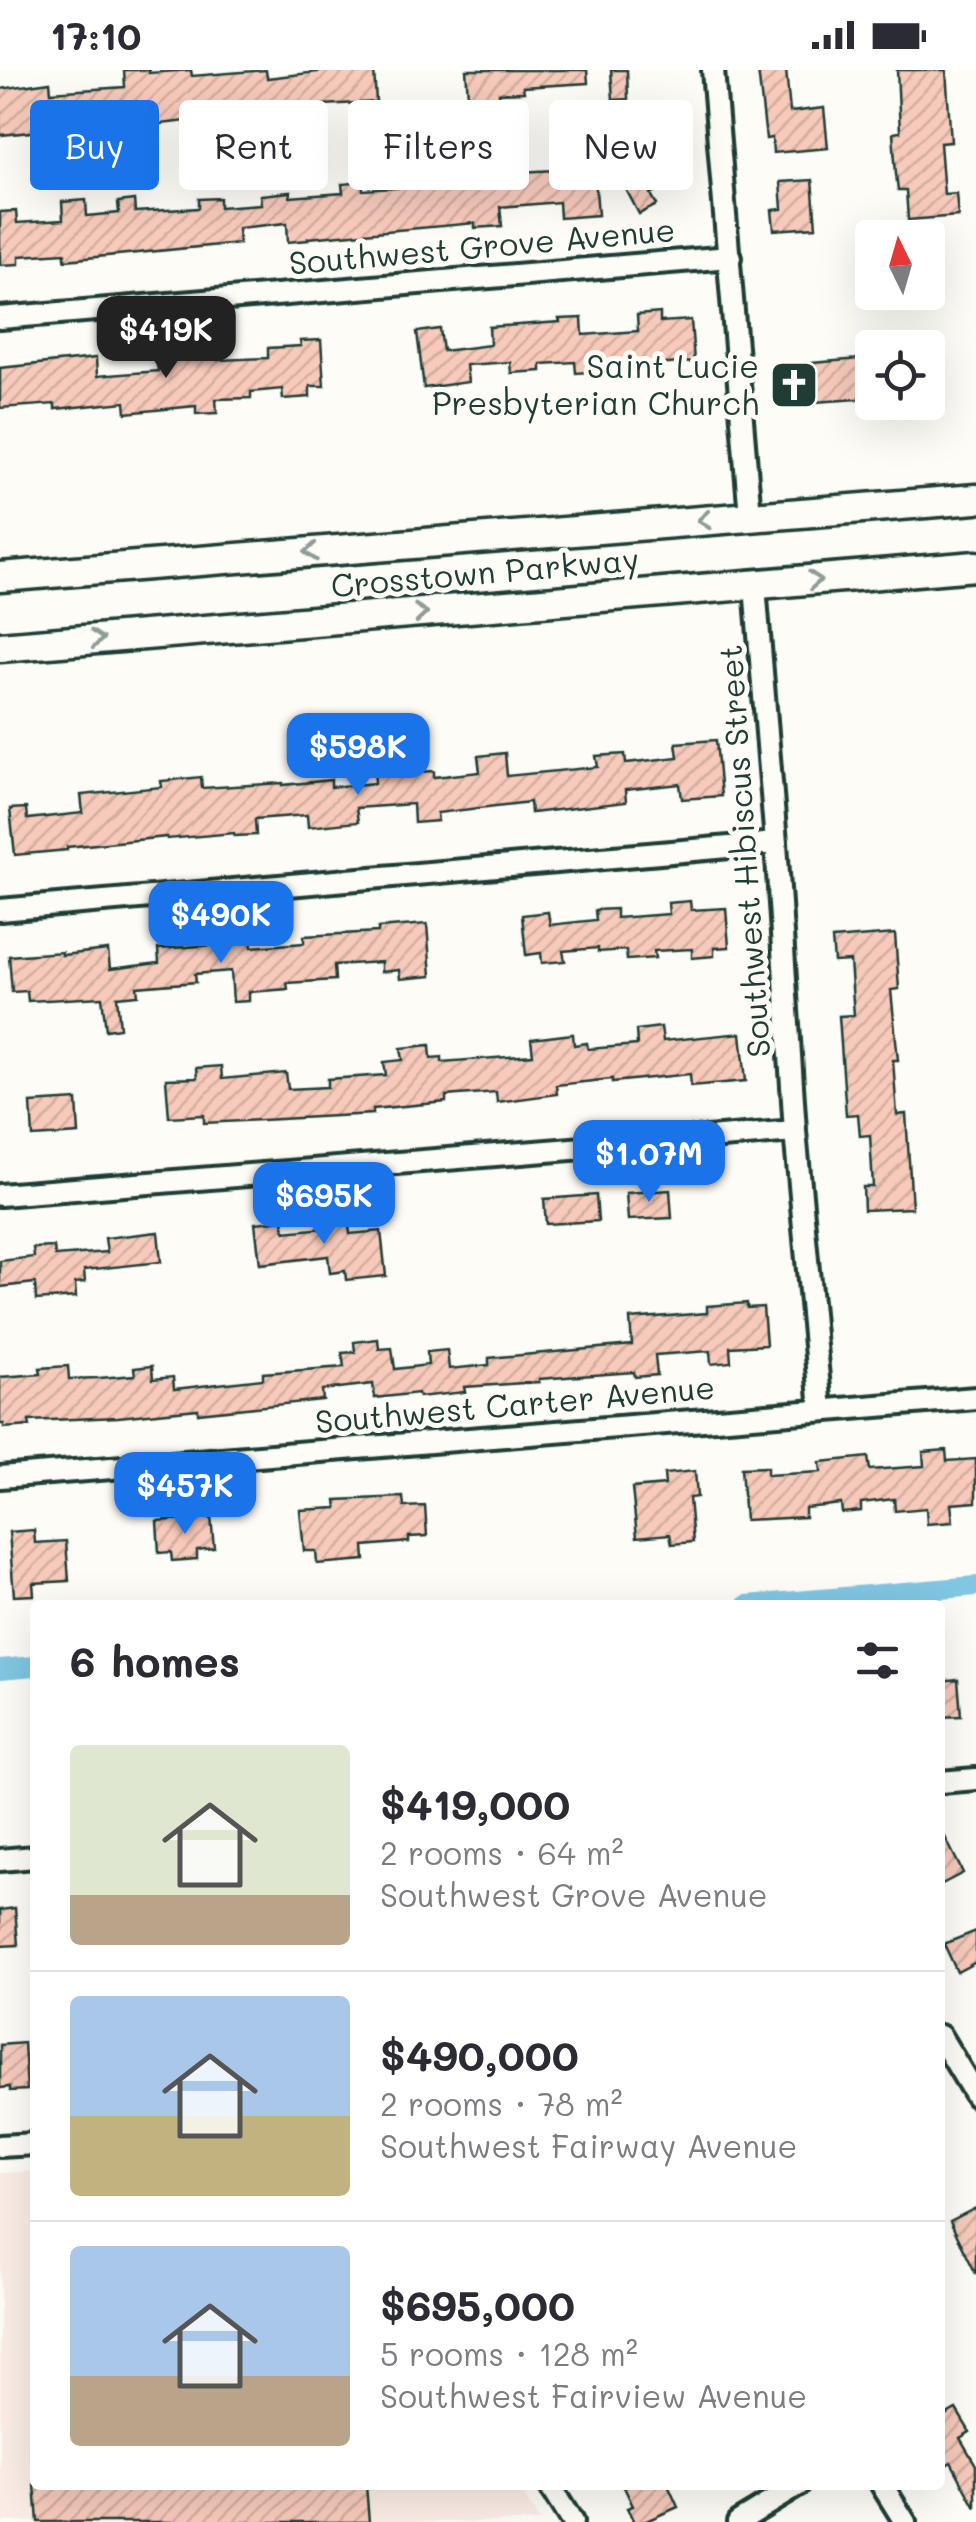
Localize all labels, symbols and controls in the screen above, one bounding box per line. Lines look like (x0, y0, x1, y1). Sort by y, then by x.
text: 17:10 (50, 10, 141, 60)
chip: Buy (30, 100, 159, 190)
chip: Rent (179, 100, 328, 190)
chip: Filters (348, 100, 529, 190)
chip: New (549, 100, 693, 190)
street label: Southwest Grove Avenue (287, 207, 677, 283)
north arrow (855, 220, 945, 310)
map controls (855, 220, 945, 420)
pin: $419K (96, 296, 236, 381)
text: $419K (119, 307, 213, 349)
button: locate (855, 330, 945, 420)
place label: Saint Lucie Presbyterian Church (432, 344, 759, 424)
church icon: Saint Lucie Presbyterian Church (768, 359, 820, 411)
one-way arrow (696, 508, 712, 530)
street label: Crosstown Parkway (329, 537, 641, 606)
one-way arrow (302, 540, 318, 562)
one-way arrow (807, 570, 823, 592)
one-way arrow (414, 603, 430, 624)
one-way arrow (90, 629, 106, 651)
street label: Southwest Hibiscus Street (708, 643, 778, 1059)
pin: $598K (288, 713, 428, 798)
text: $598K (309, 724, 407, 766)
pin: $490K (151, 881, 291, 966)
text: $490K (171, 892, 271, 934)
pin: $1.07M (568, 1120, 730, 1205)
text: $1.07M (595, 1131, 703, 1173)
pin: $695K (254, 1162, 394, 1247)
text: $695K (275, 1173, 373, 1215)
street label: Southwest Carter Avenue (313, 1365, 716, 1441)
pin: $457K (115, 1452, 255, 1537)
text: $457K (136, 1463, 234, 1505)
text: 6 homes (70, 1633, 240, 1688)
icon: filters (850, 1633, 905, 1688)
text: $419,000 (380, 1776, 570, 1831)
icon: home (150, 1785, 270, 1905)
text: 2 rooms · 64 m² (380, 1831, 624, 1873)
text: Southwest Grove Avenue (380, 1873, 768, 1915)
text: $490,000 (380, 2027, 579, 2082)
icon: home (150, 2036, 270, 2156)
text: 2 rooms · 78 m² (380, 2082, 623, 2124)
text: Southwest Fairway Avenue (380, 2124, 797, 2166)
text: $695,000 (380, 2277, 575, 2332)
icon: home (150, 2286, 270, 2406)
text: 5 rooms · 128 m² (380, 2332, 638, 2374)
text: Southwest Fairview Avenue (380, 2374, 807, 2416)

